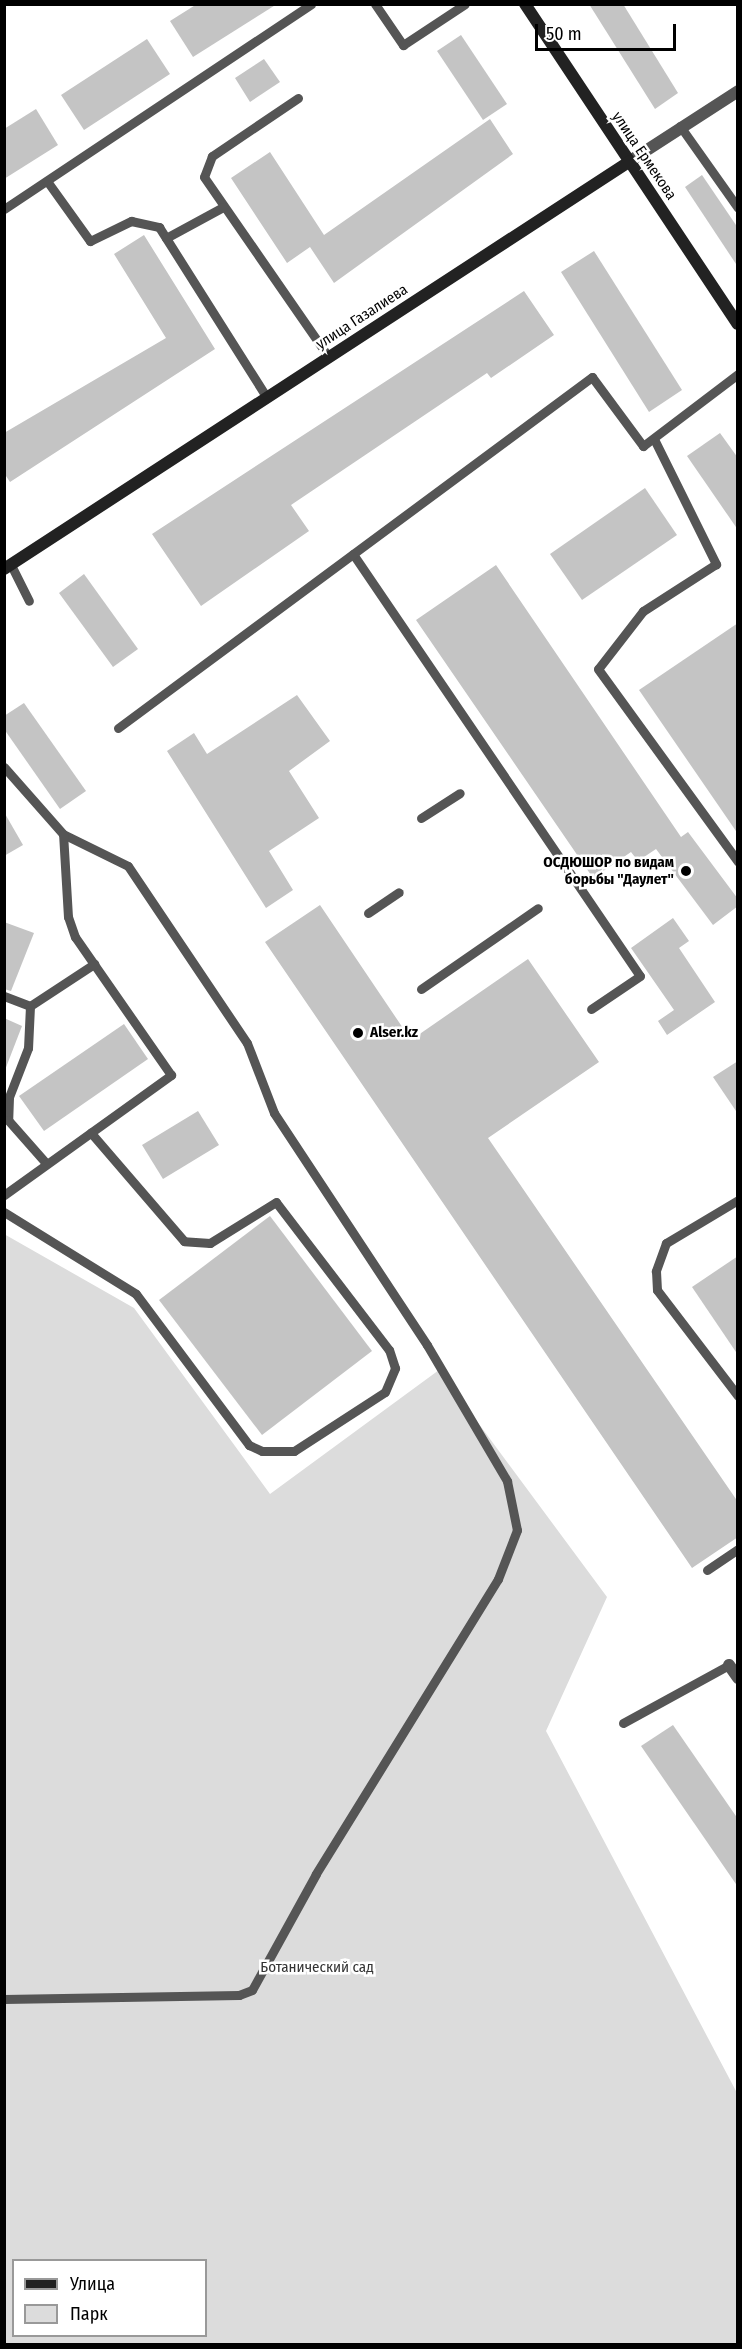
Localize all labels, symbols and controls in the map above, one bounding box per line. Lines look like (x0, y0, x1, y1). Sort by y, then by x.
scale bar (538, 12, 679, 50)
text: 50 m (546, 23, 582, 45)
street label: улица Ермекова (608, 109, 680, 203)
street label: улица Газалиева (313, 281, 411, 353)
place label: ОСДЮШОР по видам борьбы "Даулет" (543, 853, 674, 888)
marker: ОСДЮШОР по видам борьбы "Даулет" (679, 864, 693, 878)
place label: Alser.kz (370, 1024, 418, 1042)
marker: Alser.kz (351, 1026, 365, 1040)
park label: Ботанический сад (260, 1959, 374, 1977)
legend (12, 2259, 207, 2337)
text: Улица (70, 2273, 115, 2295)
text: Парк (70, 2303, 108, 2325)

